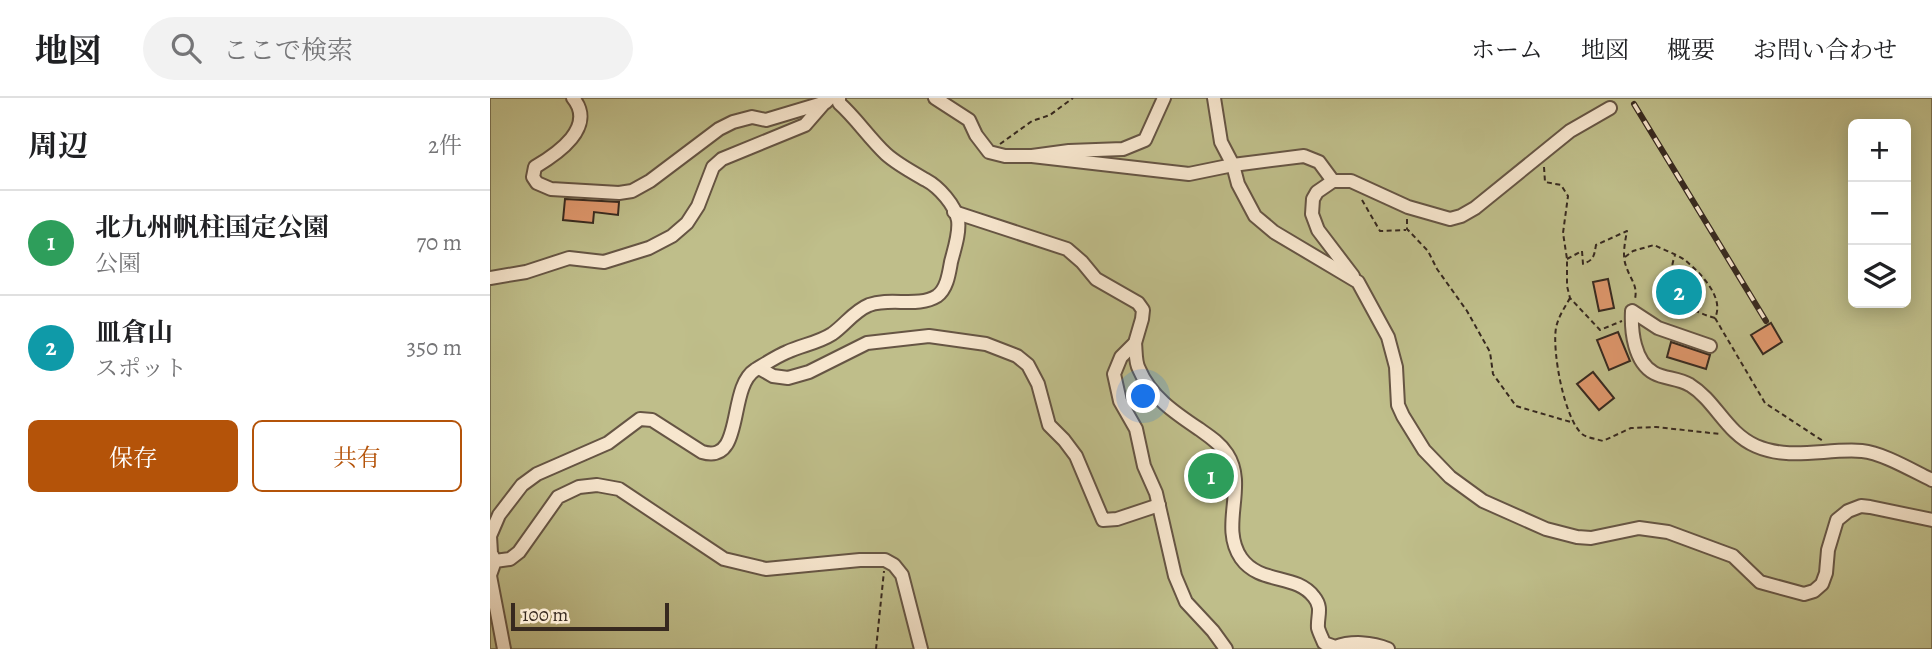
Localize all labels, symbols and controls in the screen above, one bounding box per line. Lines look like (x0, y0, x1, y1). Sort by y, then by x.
search box (143, 17, 633, 80)
text: 地図 (35, 28, 101, 73)
icon: search (167, 29, 205, 67)
text: ここで検索 (223, 33, 353, 68)
text: ホーム (1471, 34, 1543, 66)
text: 地図 (1581, 34, 1629, 66)
text: 概要 (1667, 34, 1715, 66)
text: お問い合わせ (1753, 34, 1897, 66)
map controls (1848, 119, 1911, 308)
button: + (1848, 119, 1911, 182)
text: 周辺 (28, 126, 88, 166)
text: 2件 (428, 130, 462, 161)
button: − (1848, 182, 1911, 245)
text: 北九州帆柱国定公園 (95, 210, 329, 245)
text: 1 (47, 227, 55, 258)
text: 70 m (416, 227, 462, 258)
button: layers (1848, 245, 1911, 308)
text: 公園 (95, 248, 141, 279)
pin: 2 (1656, 266, 1702, 318)
text: 皿倉山 (95, 315, 173, 350)
text: 2 (45, 332, 57, 363)
text: 350 m (407, 332, 462, 363)
text: スポット (95, 353, 187, 384)
your location (1126, 379, 1160, 413)
button: 保存 (28, 420, 238, 492)
button: 共有 (252, 420, 462, 492)
pin: 1 (1188, 450, 1234, 502)
scale bar (511, 600, 668, 632)
text: 100 m (522, 602, 568, 628)

